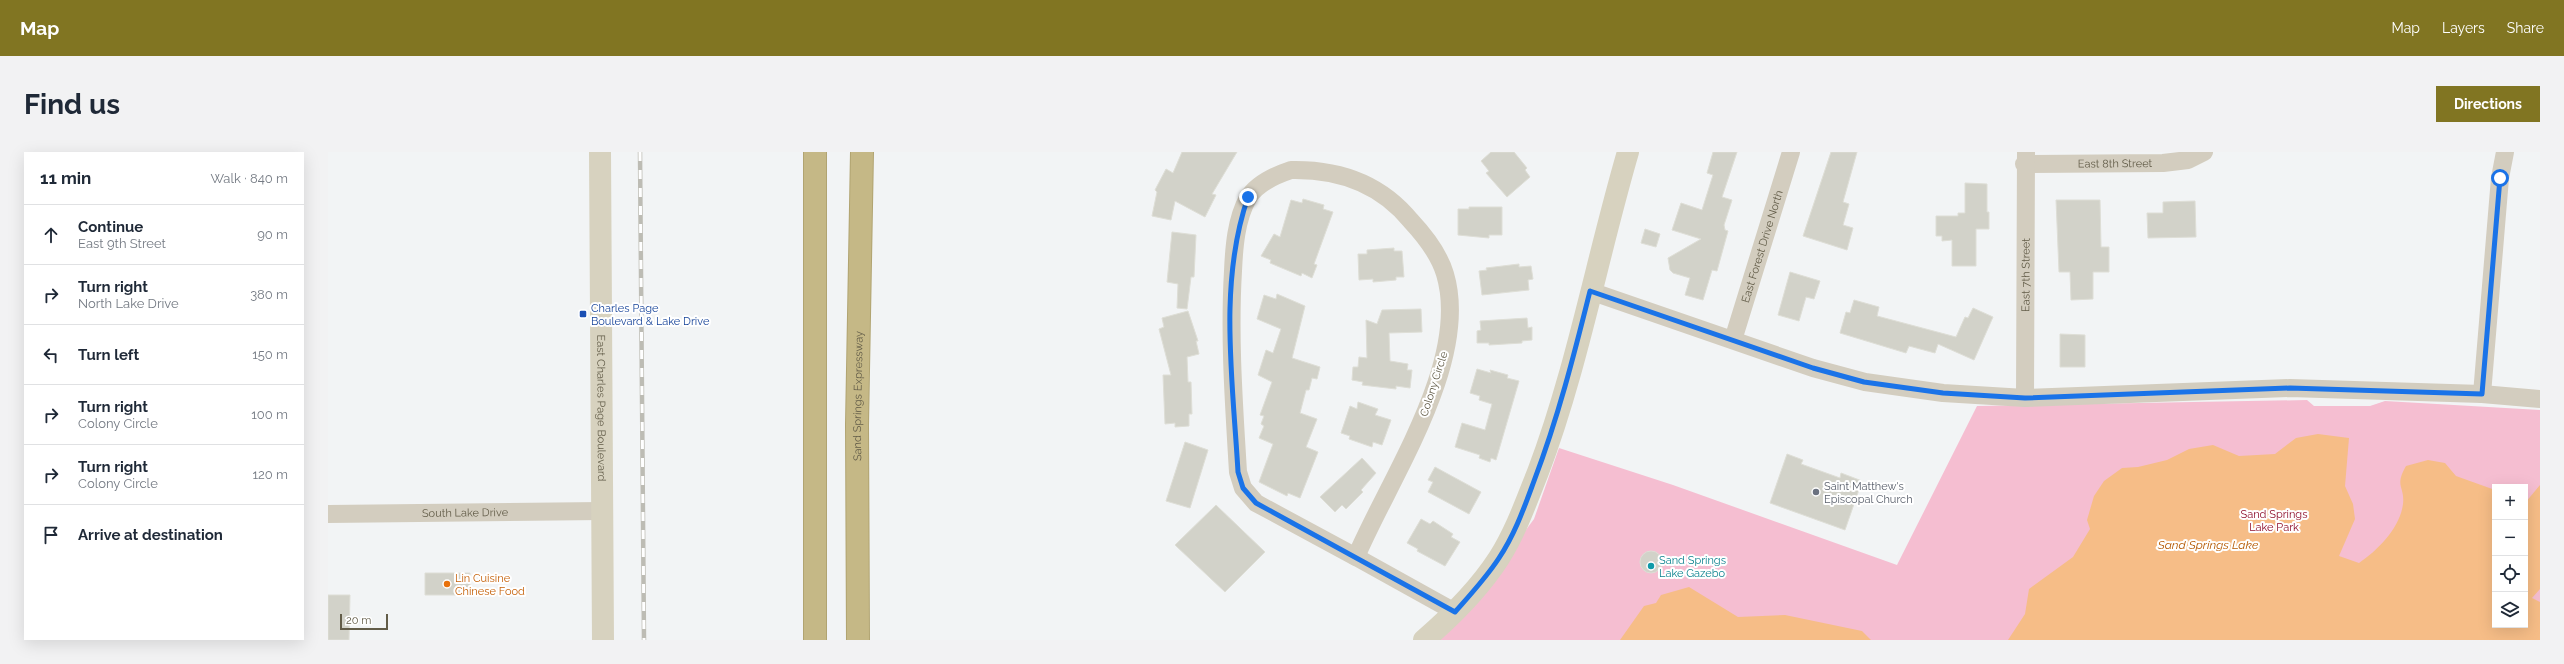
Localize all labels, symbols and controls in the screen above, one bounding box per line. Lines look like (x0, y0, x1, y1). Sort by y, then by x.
text: Map (20, 17, 59, 39)
text: Map (2392, 20, 2420, 36)
text: Layers (2442, 20, 2485, 36)
text: Share (2507, 20, 2544, 36)
button: Directions (2436, 86, 2540, 122)
text: Find us (24, 88, 120, 121)
street label: East 8th Street (2078, 157, 2153, 170)
text: 11 min (40, 168, 91, 188)
route start (2491, 169, 2509, 187)
text: Walk · 840 m (210, 171, 288, 186)
route end (1239, 188, 1257, 206)
street label: East Forest Drive North (1738, 188, 1785, 304)
text: Continue (78, 218, 143, 236)
icon: ahead (40, 224, 62, 246)
text: 90 m (257, 227, 288, 242)
text: East 9th Street (78, 236, 166, 251)
street label: East 7th Street (2019, 238, 2032, 312)
text: Turn right (78, 278, 148, 296)
icon: right (40, 284, 62, 306)
text: 380 m (250, 287, 288, 302)
text: North Lake Drive (78, 296, 179, 311)
place label: Charles Page Boulevard & Lake Drive (591, 302, 710, 328)
marker: Charles Page Boulevard & Lake Drive (578, 309, 588, 319)
street label: Sand Springs Expressway (850, 331, 865, 461)
street label: East Charles Page Boulevard (595, 335, 609, 482)
icon: left (40, 344, 62, 366)
text: Turn left (78, 346, 139, 364)
text: 150 m (252, 347, 288, 362)
street label: Colony Circle (1417, 349, 1451, 418)
text: Turn right (78, 398, 148, 416)
icon: right (40, 404, 62, 426)
text: 100 m (251, 407, 288, 422)
text: Colony Circle (78, 416, 158, 431)
text: Turn right (78, 458, 148, 476)
icon: right (40, 464, 62, 486)
text: 120 m (252, 467, 288, 482)
text: Colony Circle (78, 476, 158, 491)
place label: Saint Matthew's Episcopal Church (1824, 480, 1913, 506)
map controls (2492, 484, 2528, 628)
button: + (2492, 484, 2528, 520)
marker: Saint Matthew's Episcopal Church (1811, 487, 1821, 497)
street label: South Lake Drive (422, 506, 509, 519)
park label: Sand Springs Lake Park (2241, 508, 2307, 534)
button: − (2492, 520, 2528, 556)
icon: arrive (40, 524, 62, 546)
text: Arrive at destination (78, 526, 223, 544)
water label: Sand Springs Lake (2157, 538, 2259, 552)
place label: Sand Springs Lake Gazebo (1659, 554, 1726, 580)
button: locate (2492, 556, 2528, 592)
marker: Sand Springs Lake Gazebo (1646, 561, 1656, 571)
place label: Lin Cuisine Chinese Food (455, 572, 525, 598)
marker: Lin Cuisine Chinese Food (442, 579, 452, 589)
button: layers (2492, 592, 2528, 628)
scale bar (340, 612, 388, 631)
text: 20 m (346, 614, 371, 627)

